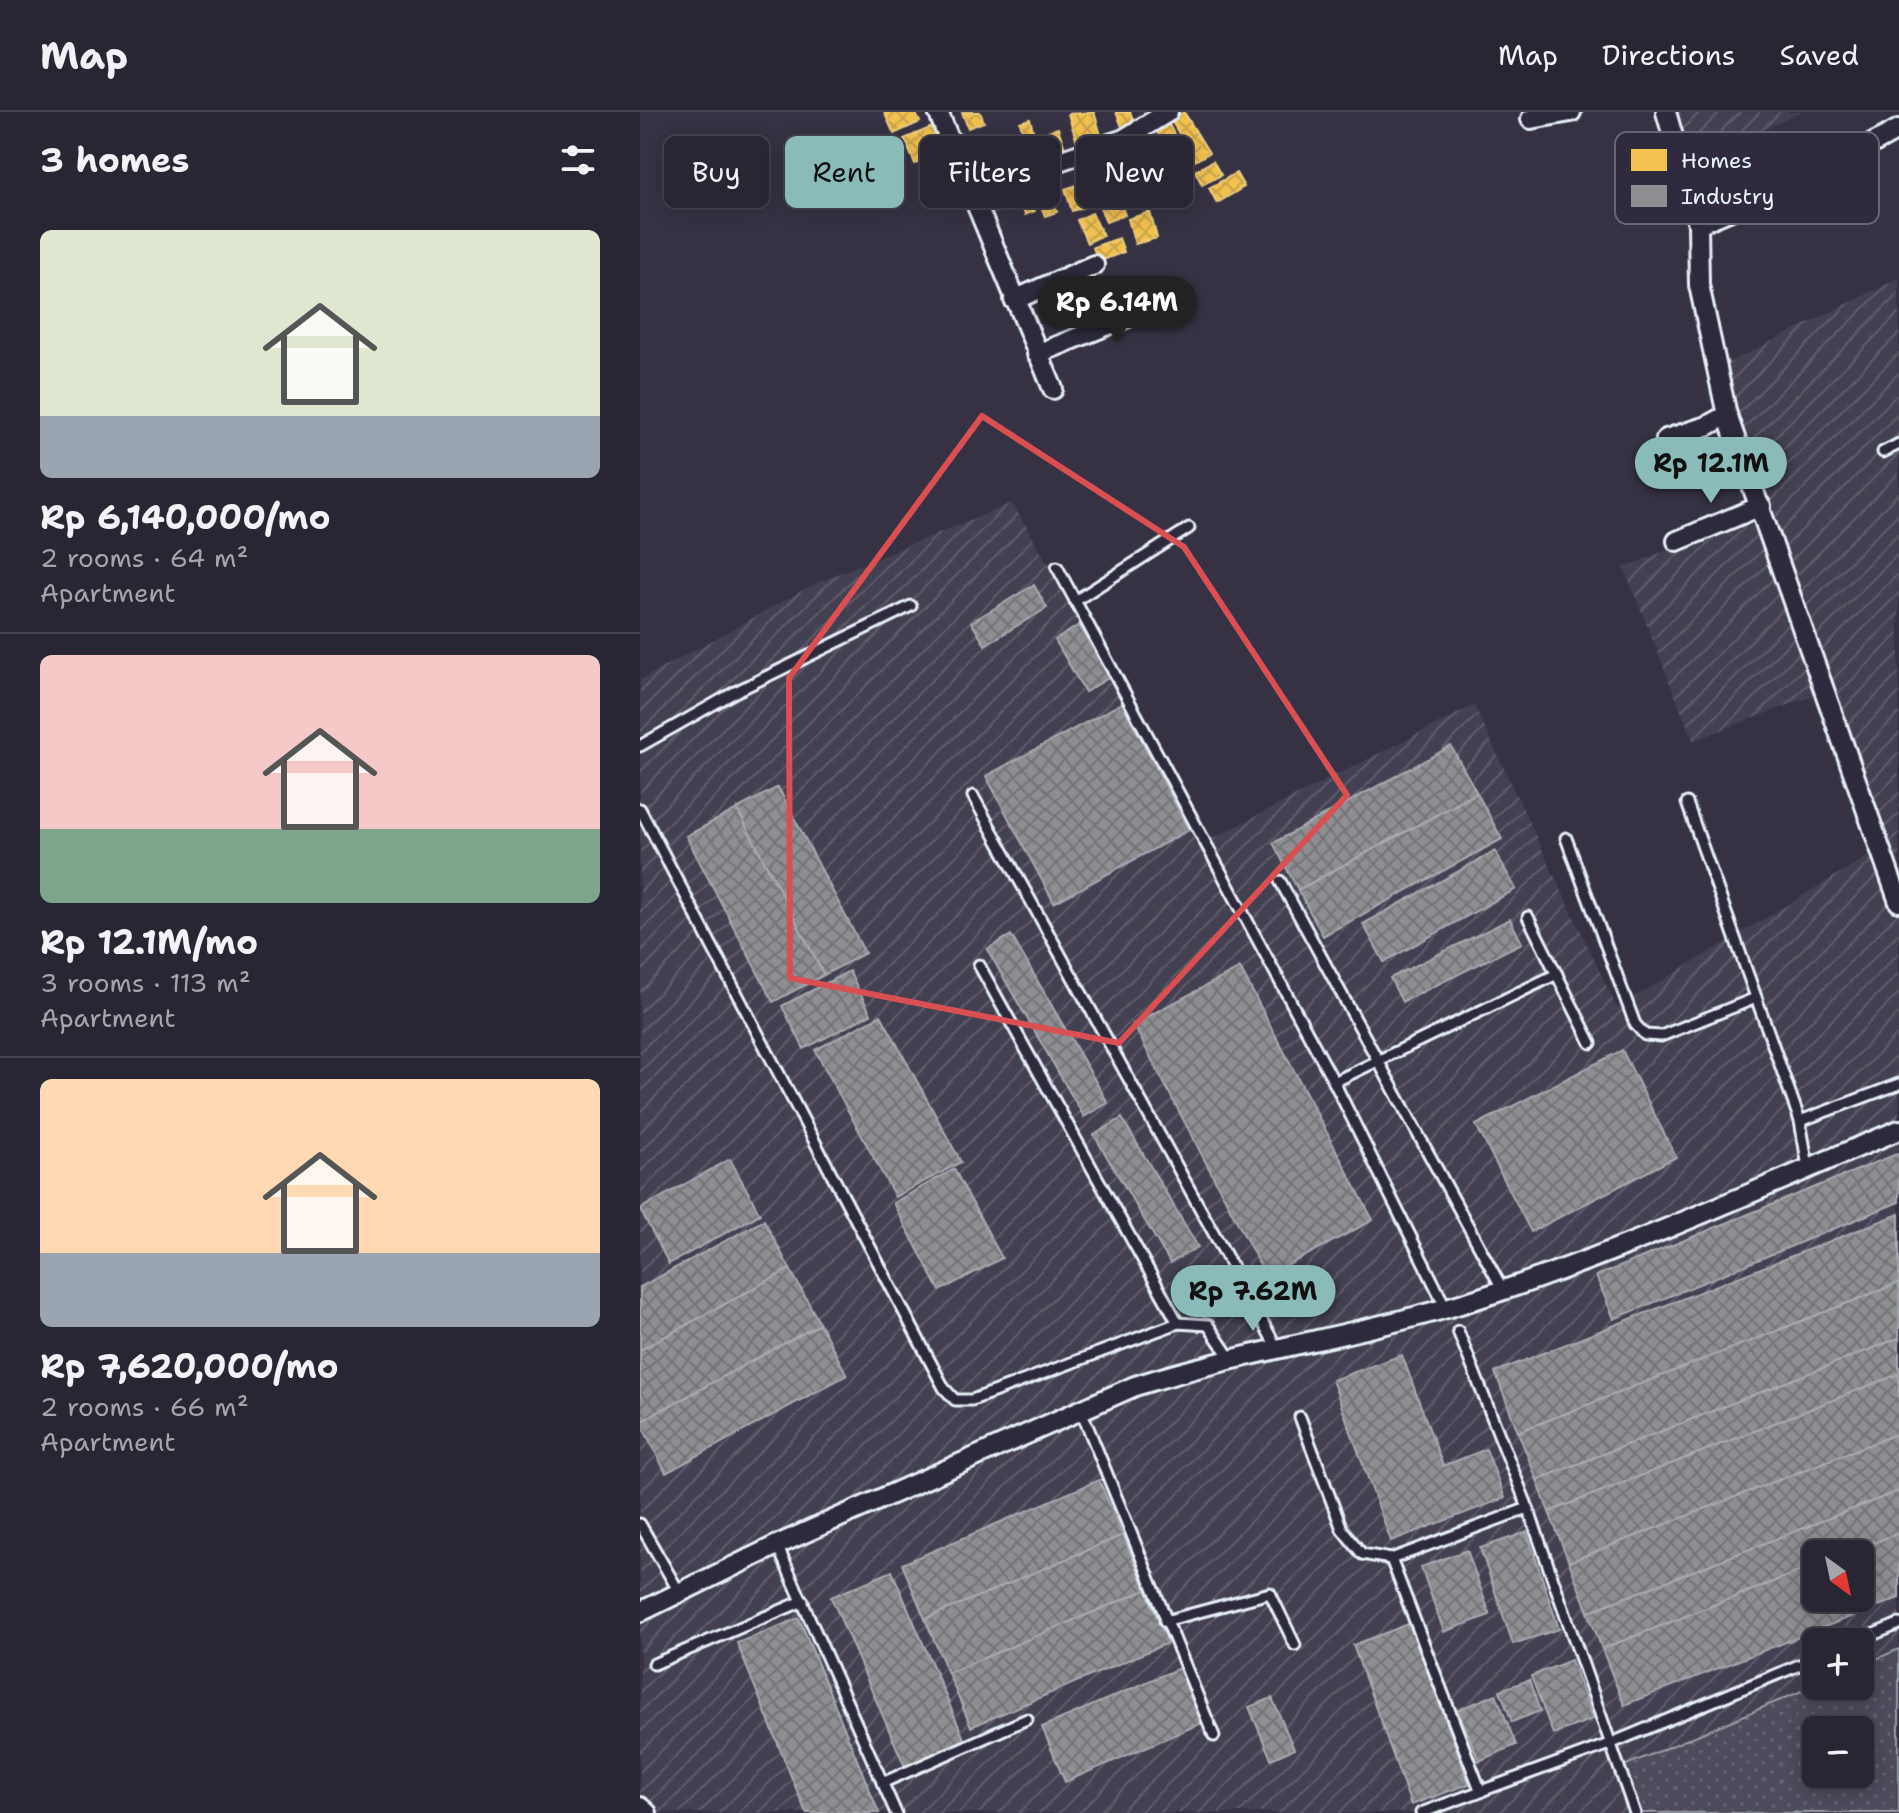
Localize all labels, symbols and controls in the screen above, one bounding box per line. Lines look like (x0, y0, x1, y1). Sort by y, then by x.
text: Map (40, 30, 128, 81)
text: Map (1498, 36, 1558, 74)
text: Directions (1602, 36, 1736, 74)
text: Saved (1780, 36, 1859, 74)
legend (1615, 132, 1879, 224)
chip: Buy (664, 136, 769, 208)
chip: Rent (785, 136, 904, 208)
chip: Filters (920, 136, 1060, 208)
chip: New (1076, 136, 1193, 208)
text: 3 homes (40, 137, 189, 183)
icon: filters (556, 138, 600, 182)
text: Homes (1681, 146, 1752, 175)
text: Industry (1681, 182, 1774, 211)
pin: Rp 6.14M (1034, 276, 1200, 344)
icon: home (248, 282, 392, 426)
text: Rp 6.14M (1056, 284, 1178, 319)
pin: Rp 12.1M (1628, 437, 1794, 505)
text: Rp 12.1M (1653, 445, 1769, 480)
text: Rp 6,140,000/mo (40, 494, 331, 540)
text: 2 rooms · 64 m² (40, 540, 248, 575)
text: Apartment (40, 575, 176, 610)
icon: home (248, 707, 392, 851)
text: Rp 12.1M/mo (40, 919, 258, 965)
text: 3 rooms · 113 m² (40, 965, 251, 1000)
text: Apartment (40, 1000, 176, 1035)
icon: home (248, 1131, 392, 1275)
pin: Rp 7.62M (1170, 1265, 1336, 1333)
text: Rp 7.62M (1189, 1273, 1317, 1308)
text: Rp 7,620,000/mo (40, 1343, 339, 1389)
text: 2 rooms · 66 m² (40, 1389, 249, 1424)
text: Apartment (40, 1424, 176, 1459)
north arrow (1802, 1540, 1874, 1612)
map controls (1802, 1540, 1874, 1788)
button: + (1802, 1628, 1874, 1700)
button: − (1802, 1716, 1874, 1788)

